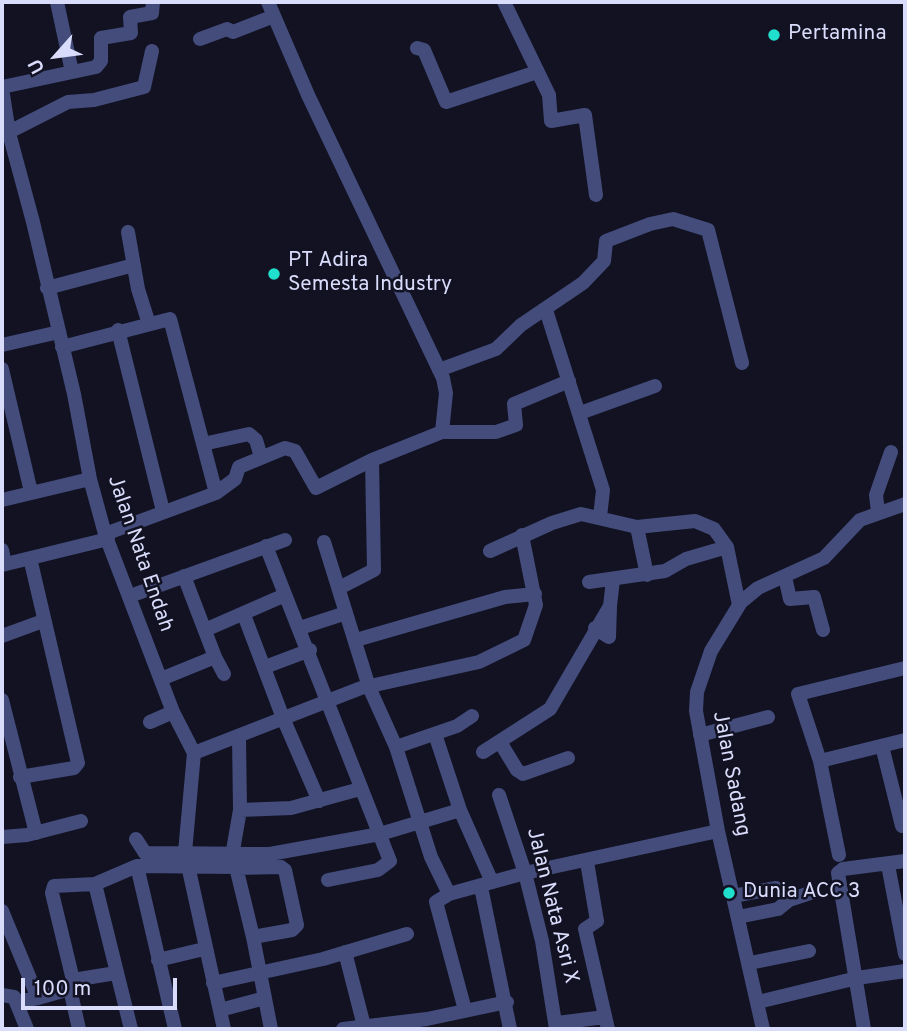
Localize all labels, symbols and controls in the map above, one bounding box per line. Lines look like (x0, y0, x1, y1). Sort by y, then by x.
north arrow (21, 21, 91, 91)
place label: Pertamina (788, 22, 886, 48)
marker: Pertamina (766, 27, 782, 43)
text: U (24, 54, 51, 77)
place label: PT Adira Semesta Industry (288, 249, 452, 299)
marker: PT Adira Semesta Industry (266, 266, 282, 282)
street label: Jalan Nata Endah (100, 472, 178, 636)
street label: Jalan Sadang (706, 709, 754, 839)
street label: Jalan Nata Asri X (519, 825, 583, 987)
place label: Dunia ACC 3 (743, 880, 860, 906)
marker: Dunia ACC 3 (721, 885, 737, 901)
scale bar (24, 964, 180, 1008)
text: 100 m (34, 976, 91, 1003)

